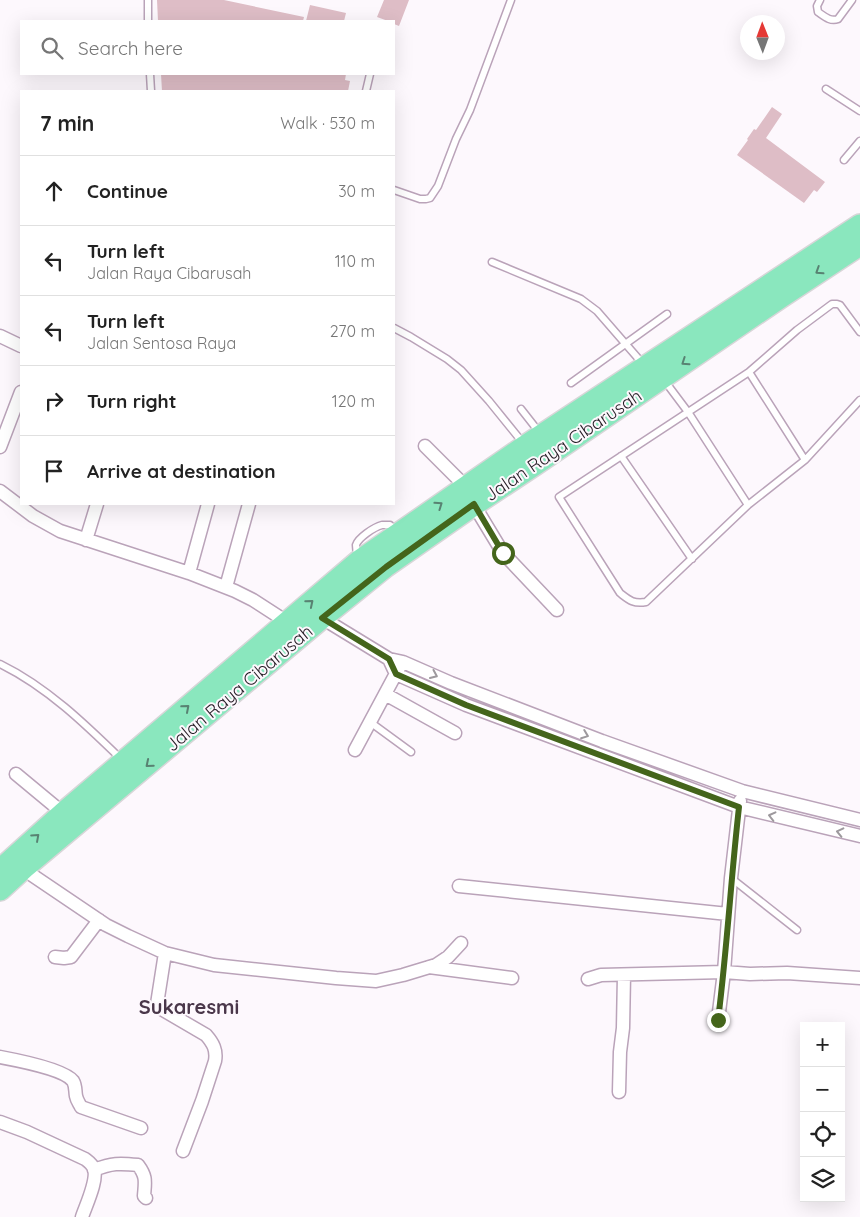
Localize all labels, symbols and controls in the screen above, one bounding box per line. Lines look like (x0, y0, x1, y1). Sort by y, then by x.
north arrow (740, 15, 785, 60)
search box (20, 20, 395, 75)
icon: search (38, 34, 66, 62)
text: Search here (78, 36, 183, 60)
text: 7 min (40, 110, 94, 136)
text: Walk · 530 m (280, 113, 375, 133)
icon: ahead (40, 177, 68, 205)
text: Continue (87, 179, 168, 203)
text: 30 m (338, 181, 375, 201)
text: Turn left (87, 239, 165, 263)
icon: left (40, 247, 68, 275)
text: 110 m (335, 251, 375, 271)
text: Jalan Raya Cibarusah (87, 263, 251, 283)
one-way arrow (816, 265, 825, 275)
text: Turn left (87, 309, 165, 333)
icon: left (40, 317, 68, 345)
text: 270 m (330, 321, 375, 341)
text: Jalan Sentosa Raya (87, 333, 236, 353)
one-way arrow (681, 356, 690, 365)
street label: Jalan Raya Cibarusah (480, 384, 646, 506)
icon: right (40, 387, 68, 415)
text: Turn right (87, 389, 176, 413)
text: 120 m (332, 391, 375, 411)
icon: arrive (40, 457, 68, 485)
text: Arrive at destination (87, 459, 276, 483)
one-way arrow (434, 502, 443, 511)
route start (492, 542, 515, 565)
one-way arrow (304, 600, 313, 609)
street label: Jalan Raya Cibarusah (161, 620, 317, 756)
one-way arrow (429, 669, 438, 680)
one-way arrow (181, 705, 190, 714)
one-way arrow (581, 729, 589, 739)
one-way arrow (146, 758, 155, 766)
one-way arrow (768, 811, 777, 822)
one-way arrow (835, 827, 844, 838)
one-way arrow (31, 834, 40, 843)
district label: Sukaresmi (139, 994, 239, 1019)
route end (707, 1009, 730, 1032)
map controls (800, 1022, 845, 1202)
button: + (800, 1022, 845, 1067)
button: − (800, 1067, 845, 1112)
button: locate (800, 1112, 845, 1157)
button: layers (800, 1157, 845, 1202)

